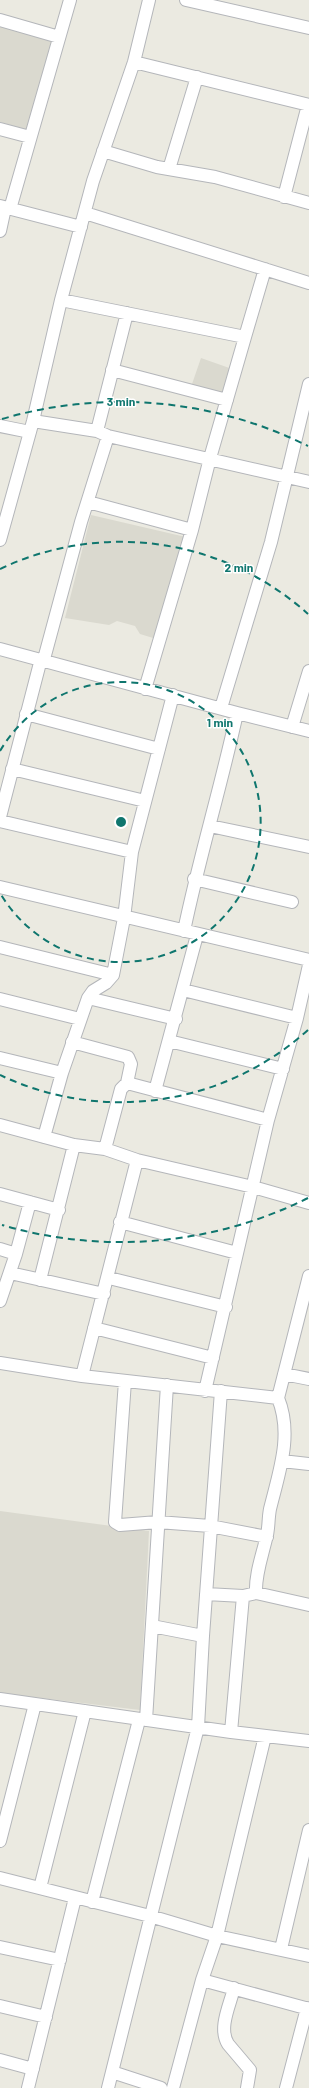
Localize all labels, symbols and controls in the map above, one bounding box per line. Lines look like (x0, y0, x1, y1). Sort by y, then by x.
text: 3 min (107, 394, 135, 408)
text: 2 min (225, 560, 253, 574)
text: 1 min (207, 715, 233, 729)
centre of rings (114, 815, 128, 829)

